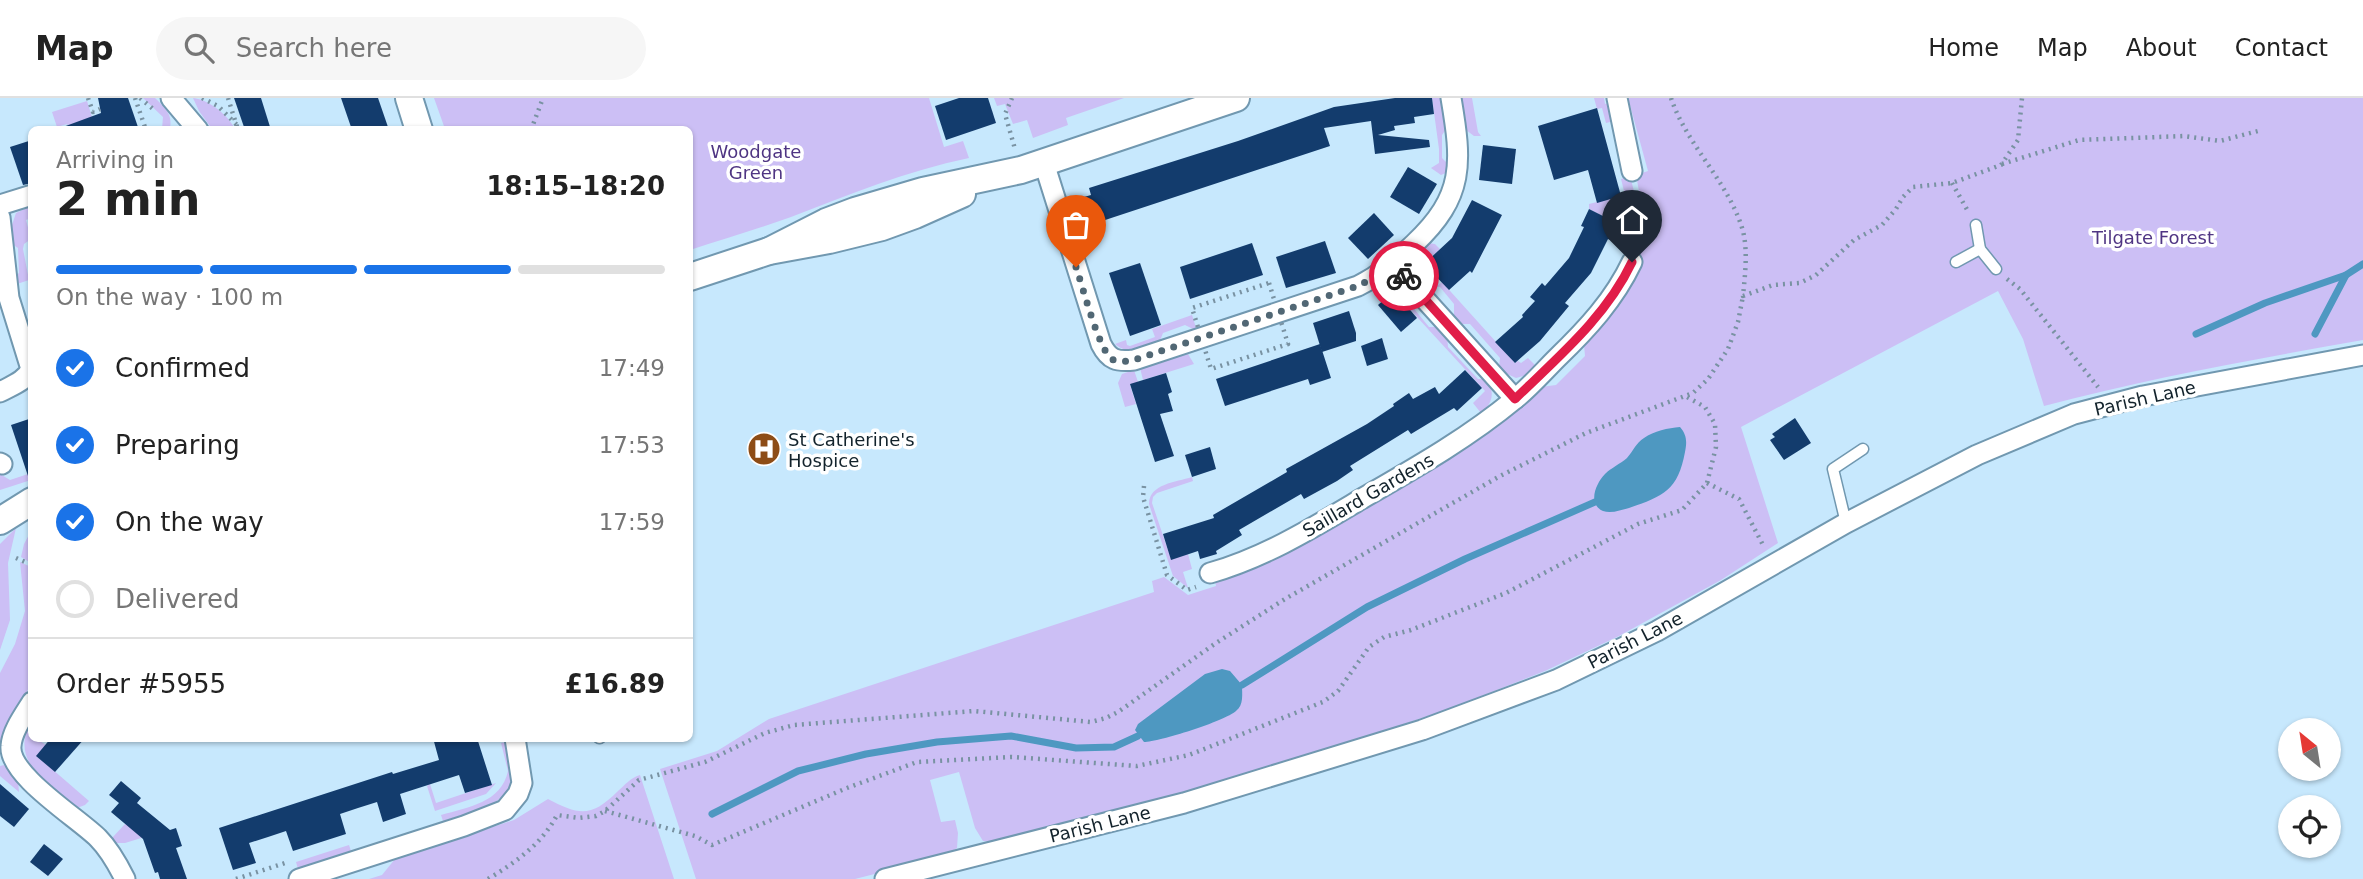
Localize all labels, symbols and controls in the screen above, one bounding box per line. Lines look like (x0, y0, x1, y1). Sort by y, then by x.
search box (156, 17, 646, 80)
text: Map (35, 29, 114, 68)
icon: search (180, 29, 218, 67)
text: Search here (236, 33, 392, 63)
text: Home (1928, 34, 1999, 62)
text: Map (2037, 34, 2088, 62)
text: About (2126, 34, 2197, 62)
text: Contact (2235, 34, 2328, 62)
park label: Woodgate Green (711, 141, 801, 183)
text: Arriving in (56, 147, 174, 173)
text: 18:15–18:20 (486, 171, 665, 201)
text: 2 min (56, 172, 200, 226)
pin (1602, 190, 1662, 262)
pin (1046, 195, 1106, 267)
icon: home (1613, 201, 1651, 239)
icon: bag (1057, 206, 1095, 244)
park label: Tilgate Forest (2091, 227, 2214, 248)
courier (1369, 241, 1439, 311)
icon: bike (1385, 257, 1423, 295)
text: On the way · 100 m (56, 284, 283, 310)
icon: check (56, 349, 94, 387)
text: Confirmed (115, 353, 250, 383)
text: 17:49 (599, 355, 665, 381)
street label: Parish Lane (2092, 376, 2198, 420)
icon: check (56, 426, 94, 464)
place label: St Catherine's Hospice (788, 429, 915, 471)
text: Preparing (115, 430, 240, 460)
hospital icon: St Catherine's Hospice (745, 430, 783, 468)
text: 17:53 (599, 432, 665, 458)
street label: Saillard Gardens (1299, 449, 1437, 541)
icon: check (56, 503, 94, 541)
text: On the way (115, 507, 264, 537)
text: 17:59 (599, 509, 665, 535)
text: Delivered (115, 584, 239, 614)
street label: Parish Lane (1584, 607, 1686, 673)
text: Order #5955 (56, 669, 226, 699)
text: £16.89 (565, 669, 665, 699)
north arrow (2278, 718, 2342, 780)
map controls (2278, 718, 2341, 858)
button: locate (2278, 795, 2341, 858)
street label: Parish Lane (1047, 801, 1153, 847)

